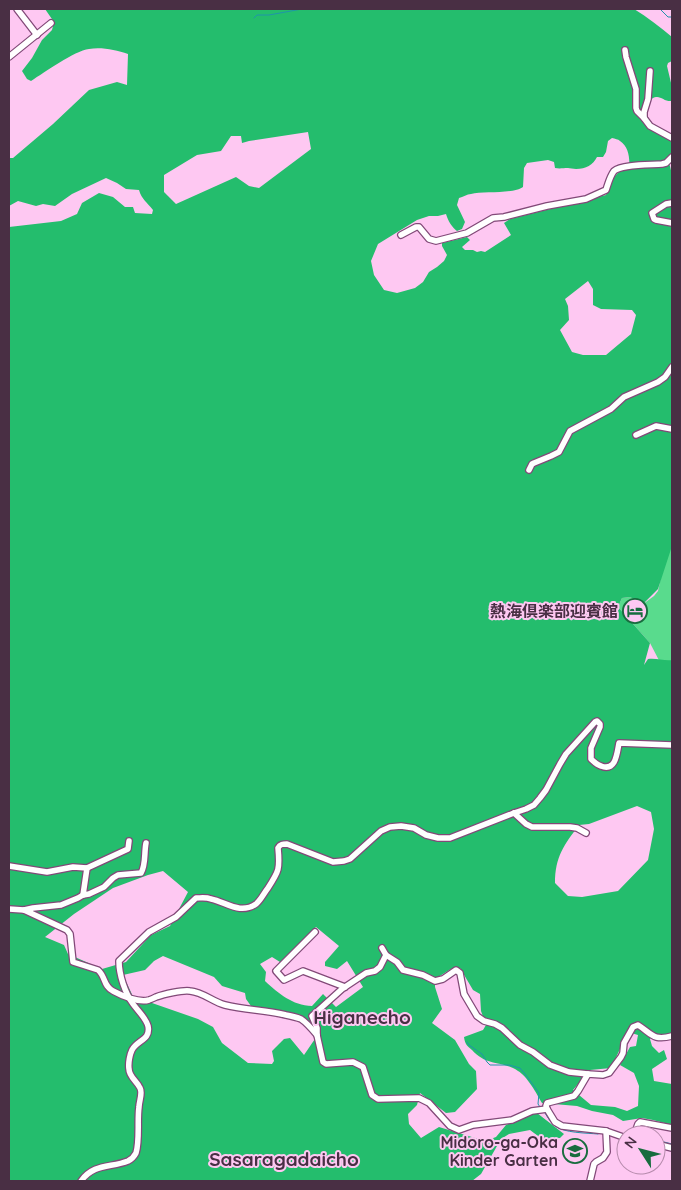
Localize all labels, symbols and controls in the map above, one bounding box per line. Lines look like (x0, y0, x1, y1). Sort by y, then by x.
hotel icon: 熱海倶楽部迎賓館 (622, 598, 648, 624)
place label: 熱海倶楽部迎賓館 (490, 601, 618, 621)
district label: Higanecho (313, 1005, 411, 1029)
north arrow (616, 1125, 666, 1175)
place label: Midoro-ga-Oka Kinder Garten (440, 1132, 558, 1170)
text: N (620, 1133, 641, 1152)
school or university icon: Midoro-ga-Oka Kinder Garten (562, 1138, 588, 1164)
district label: Sasaragadaicho (209, 1147, 359, 1171)

